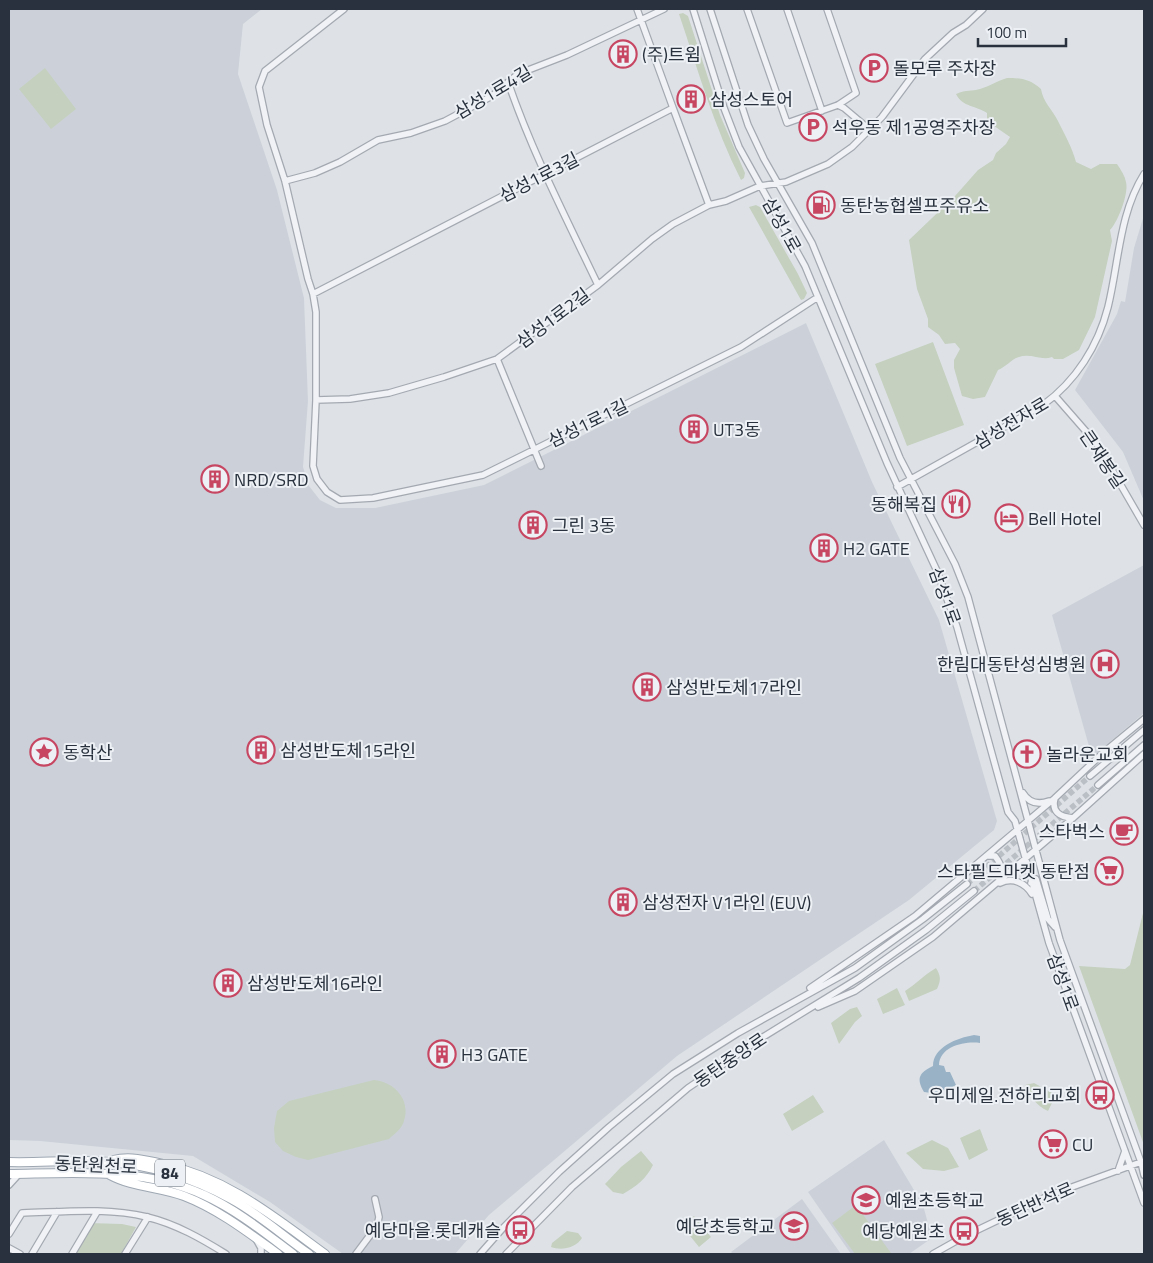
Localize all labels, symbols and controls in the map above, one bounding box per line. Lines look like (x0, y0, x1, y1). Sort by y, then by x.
scale bar (978, 15, 1066, 47)
text: 100 m (986, 21, 1027, 44)
building icon: (주)트윔 (608, 39, 638, 69)
place label: (주)트윔 (642, 41, 701, 68)
parking icon: 돌모루 주차장 (859, 53, 889, 83)
place label: 돌모루 주차장 (893, 55, 996, 82)
street label: 삼성1로4길 (449, 58, 537, 126)
building icon: 삼성스토어 (676, 84, 706, 114)
place label: 삼성스토어 (710, 86, 793, 113)
parking icon: 석우동 제1공영주차장 (798, 112, 828, 142)
place label: 석우동 제1공영주차장 (832, 114, 995, 141)
street label: 삼성1로3길 (494, 145, 584, 209)
fuel station icon: 동탄농협셀프주유소 (806, 190, 836, 220)
street label: 삼성1로 (756, 192, 808, 258)
place label: 동탄농협셀프주유소 (840, 192, 989, 219)
street label: 삼성1로2길 (510, 281, 596, 355)
street label: 삼성전자로 (969, 390, 1053, 456)
street label: 삼성1로1길 (543, 392, 633, 454)
building icon: UT3동 (679, 414, 709, 444)
place label: UT3동 (713, 416, 761, 443)
street label: 큰재봉길 (1073, 424, 1133, 494)
building icon: NRD/SRD (200, 464, 230, 494)
place label: NRD/SRD (234, 466, 309, 493)
restaurant icon: 동해복집 (941, 489, 971, 519)
place label: 동해복집 (871, 491, 937, 518)
hotel icon: Bell Hotel (994, 503, 1024, 533)
place label: Bell Hotel (1028, 505, 1102, 532)
building icon: 그린 3동 (518, 510, 548, 540)
place label: 그린 3동 (552, 512, 616, 539)
building icon: H2 GATE (809, 533, 839, 563)
place label: H2 GATE (843, 535, 910, 562)
street label: 삼성1로 (922, 563, 968, 629)
hospital icon: 한림대동탄성심병원 (1090, 649, 1120, 679)
place label: 한림대동탄성심병원 (937, 651, 1086, 678)
building icon: 삼성반도체17라인 (632, 672, 662, 702)
place label: 삼성반도체17라인 (666, 674, 802, 701)
building icon: 삼성반도체15라인 (246, 735, 276, 765)
place icon: 동학산 (29, 737, 59, 767)
place label: 삼성반도체15라인 (280, 737, 416, 764)
place label: 동학산 (63, 739, 113, 766)
church icon: 놀라운교회 (1012, 739, 1042, 769)
place label: 놀라운교회 (1046, 741, 1129, 768)
cafe icon: 스타벅스 (1109, 816, 1139, 846)
place label: 스타벅스 (1039, 818, 1105, 845)
supermarket icon: 스타필드마켓 동탄점 (1094, 856, 1124, 886)
place label: 스타필드마켓 동탄점 (937, 858, 1090, 885)
building icon: 삼성전자 V1라인 (EUV) (608, 887, 638, 917)
place label: 삼성전자 V1라인 (EUV) (642, 889, 811, 916)
street label: 삼성1로 (1040, 949, 1086, 1015)
building icon: 삼성반도체16라인 (213, 968, 243, 998)
place label: 삼성반도체16라인 (247, 970, 383, 997)
street label: 동탄중앙로 (688, 1026, 772, 1094)
building icon: H3 GATE (427, 1039, 457, 1069)
place label: H3 GATE (461, 1041, 528, 1068)
bus stop icon: 우미제일.전하리교회 (1085, 1080, 1115, 1110)
place label: 우미제일.전하리교회 (928, 1082, 1081, 1109)
supermarket icon: CU (1038, 1129, 1068, 1159)
place label: CU (1072, 1131, 1093, 1158)
street label: 동탄원천로 (54, 1149, 138, 1181)
road number: 84 (155, 1160, 185, 1186)
street label: 동탄반석로 (992, 1175, 1078, 1233)
school or university icon: 예원초등학교 (851, 1185, 881, 1215)
place label: 예원초등학교 (885, 1187, 984, 1214)
school or university icon: 예당초등학교 (779, 1211, 809, 1241)
place label: 예당초등학교 (676, 1213, 775, 1240)
bus stop icon: 예당마을.롯데캐슬 (505, 1215, 535, 1245)
bus stop icon: 예당예원초 (949, 1216, 979, 1246)
place label: 예당마을.롯데캐슬 (365, 1217, 501, 1244)
place label: 예당예원초 (862, 1218, 945, 1245)

